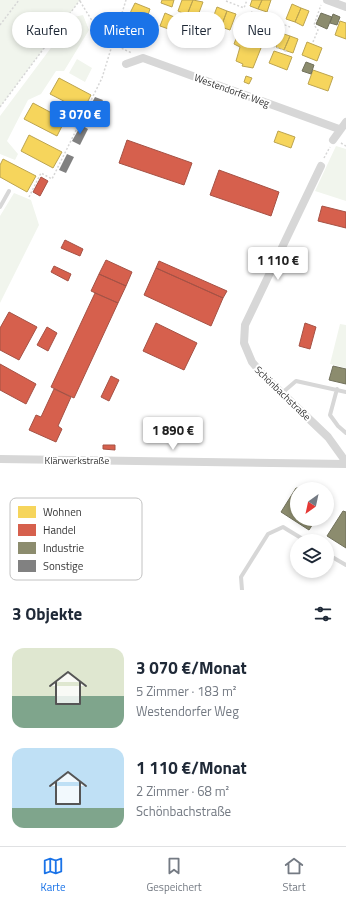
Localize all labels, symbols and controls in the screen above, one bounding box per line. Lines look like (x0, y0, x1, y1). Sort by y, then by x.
chip: Kaufen (12, 12, 82, 48)
chip: Mieten (90, 12, 159, 48)
chip: Filter (167, 12, 225, 48)
chip: Neu (233, 12, 285, 48)
street label: Westendorfer Weg (192, 70, 272, 111)
pin: 3 070 € (43, 101, 117, 135)
text: 3 070 € (59, 104, 101, 124)
pin: 1 110 € (241, 247, 315, 281)
text: 1 110 € (257, 250, 299, 270)
street label: Schönbachstraße (251, 363, 314, 424)
pin: 1 890 € (136, 417, 210, 451)
text: 1 890 € (152, 420, 194, 440)
street label: Klärwerkstraße (45, 453, 109, 468)
north arrow (290, 482, 334, 526)
map controls (290, 482, 334, 578)
legend (10, 498, 142, 580)
text: Wohnen (43, 504, 82, 520)
text: Handel (43, 522, 76, 538)
button: layers (290, 534, 334, 578)
text: Industrie (43, 540, 84, 556)
text: Sonstige (43, 558, 84, 574)
text: 3 Objekte (12, 601, 82, 627)
icon: filters (312, 603, 334, 625)
text: 3 070 €/Monat (136, 655, 247, 681)
icon: home (44, 664, 92, 712)
text: 5 Zimmer · 183 m² (136, 681, 237, 701)
text: Westendorfer Weg (136, 701, 239, 721)
text: 1 110 €/Monat (136, 755, 247, 781)
icon: home (44, 764, 92, 812)
text: 2 Zimmer · 68 m² (136, 781, 229, 801)
text: Schönbachstraße (136, 801, 231, 821)
tab: Karte (40, 855, 65, 895)
tab: Gespeichert (146, 855, 202, 895)
tab: Start (283, 855, 306, 895)

